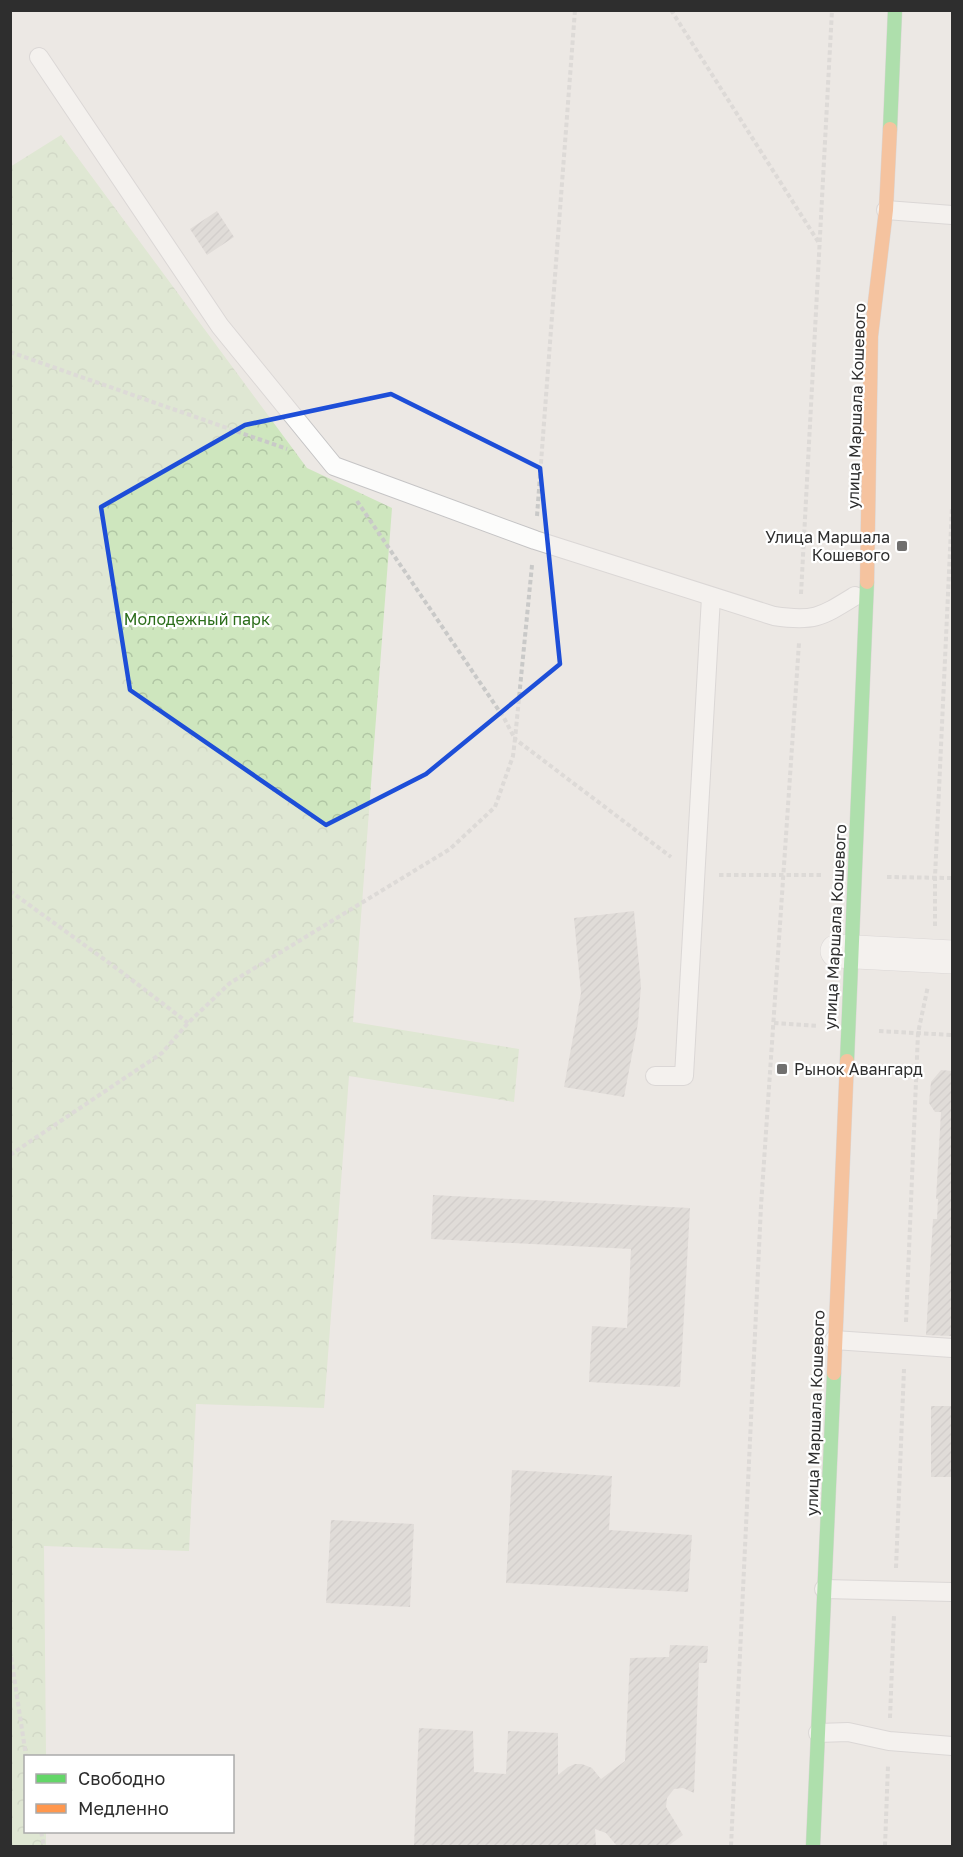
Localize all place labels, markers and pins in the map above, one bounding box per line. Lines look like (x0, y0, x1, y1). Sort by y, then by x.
place label: Улица Маршала Кошевого (765, 527, 890, 565)
marker: Улица Маршала Кошевого (895, 539, 909, 553)
place label: Рынок Авангард (794, 1059, 923, 1079)
marker: Рынок Авангард (775, 1062, 789, 1076)

